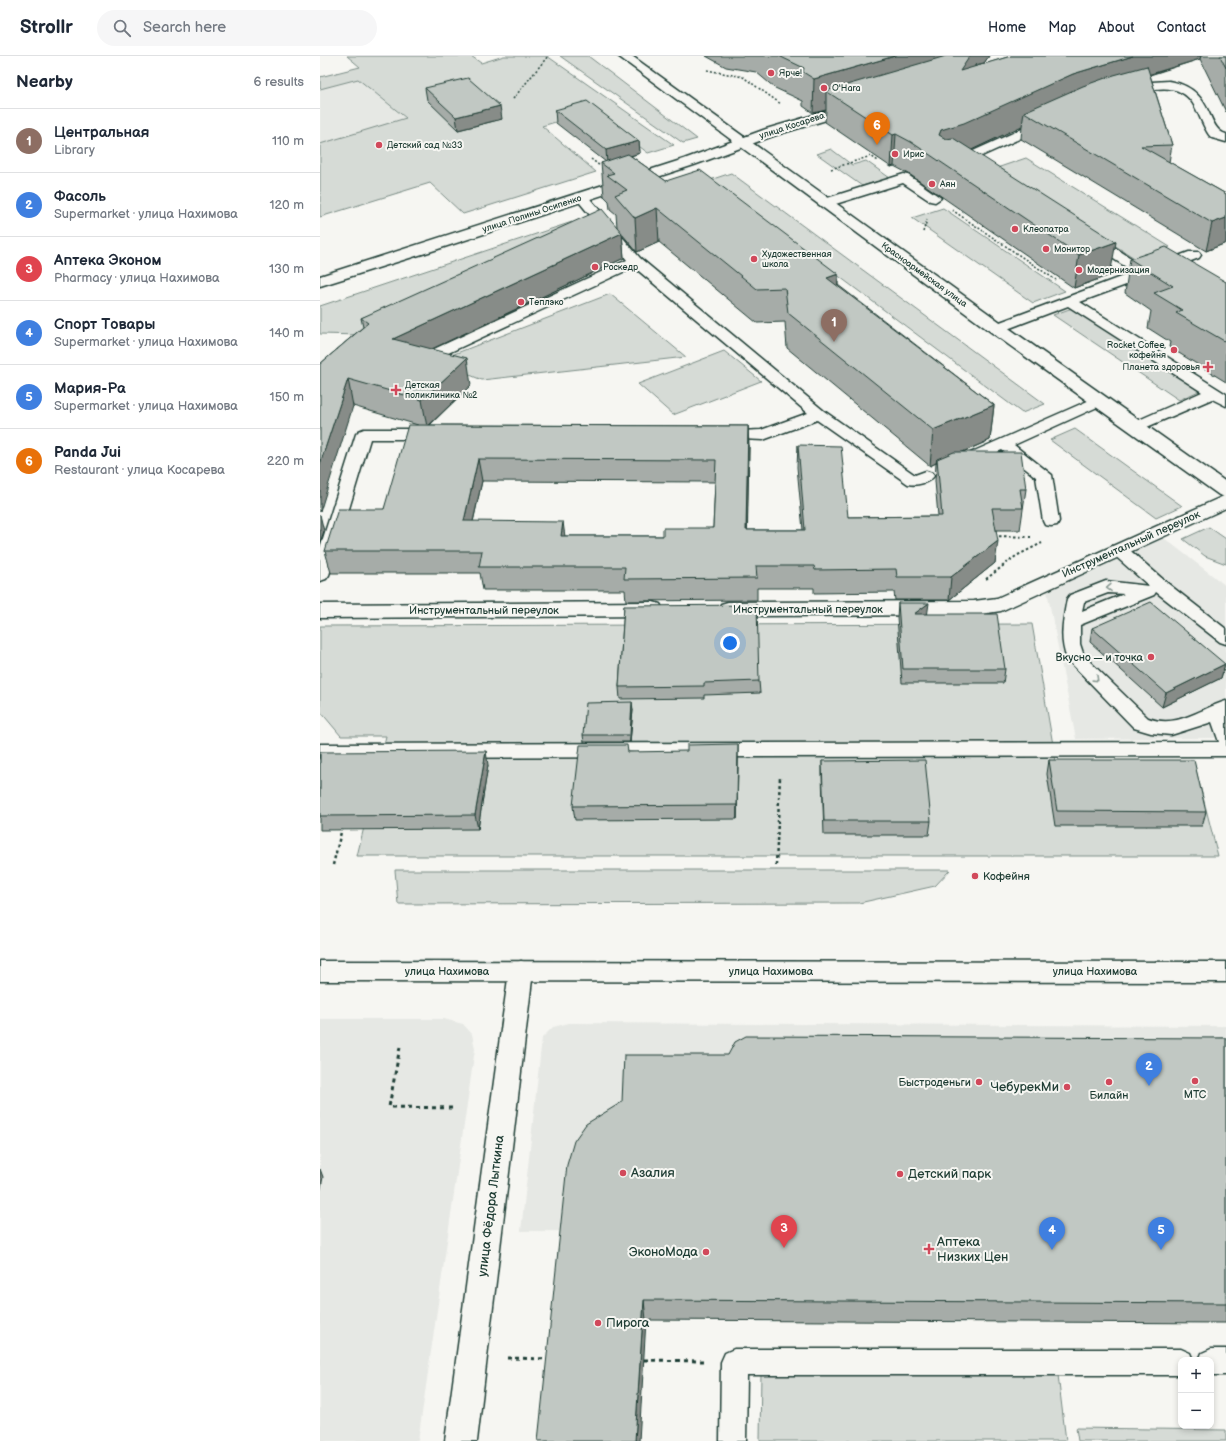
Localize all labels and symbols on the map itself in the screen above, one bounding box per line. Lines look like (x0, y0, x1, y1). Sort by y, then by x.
marker: Ярче! (766, 68, 776, 78)
place label: Ярче! (779, 68, 802, 79)
marker: O'Hara (819, 83, 829, 93)
place label: O'Hara (832, 83, 861, 94)
street label: улица Косарева (758, 110, 827, 142)
pin: 6 (864, 112, 890, 145)
marker: Детский сад №33 (374, 140, 384, 150)
place label: Детский сад №33 (387, 140, 463, 151)
marker: Ирис (890, 149, 900, 159)
place label: Ирис (903, 149, 925, 160)
marker: Аян (927, 179, 937, 189)
place label: Аян (939, 179, 956, 190)
street label: улица Полины Осипенко (481, 193, 583, 235)
marker: Клеопатра (1010, 224, 1020, 234)
place label: Клеопатра (1023, 224, 1069, 235)
street label: Красноармейская улица (879, 240, 970, 310)
marker: Монитор (1041, 244, 1051, 254)
place label: Монитор (1054, 244, 1090, 255)
place label: Художественная школа (762, 249, 832, 270)
marker: Художественная школа (749, 254, 759, 264)
marker: Роскедр (590, 262, 600, 272)
place label: Роскедр (603, 262, 638, 273)
marker: Модернизация (1074, 265, 1084, 275)
place label: Модернизация (1087, 265, 1150, 276)
marker: Теплэко (516, 297, 526, 307)
place label: Теплэко (529, 297, 564, 308)
pin: 1 (821, 309, 847, 342)
place label: Rocket Coffee, кофейня (1107, 340, 1166, 361)
marker: Rocket Coffee, кофейня (1169, 345, 1179, 355)
place label: Планета здоровья (1123, 362, 1200, 373)
marker: Планета здоровья (1203, 362, 1213, 372)
place label: Детская поликлиника №2 (405, 380, 478, 401)
marker: Детская поликлиника №2 (390, 384, 402, 396)
street label: Инструментальный переулок (1060, 508, 1202, 580)
one-way arrow (1106, 584, 1112, 593)
street label: Инструментальный переулок (733, 603, 883, 616)
street label: Инструментальный переулок (409, 604, 559, 617)
your location (720, 633, 740, 653)
place label: Вкусно — и точка (1055, 651, 1143, 664)
marker: Вкусно — и точка (1146, 652, 1156, 662)
one-way arrow (1091, 674, 1099, 682)
place label: Кофейня (983, 870, 1030, 883)
marker: Кофейня (970, 871, 980, 881)
street label: улица Нахимова (405, 965, 490, 978)
street label: улица Нахимова (729, 965, 814, 978)
street label: улица Нахимова (1053, 965, 1138, 978)
pin: 2 (1136, 1053, 1162, 1086)
place label: Быстроденьги (898, 1076, 971, 1089)
marker: МТС (1190, 1076, 1200, 1086)
marker: Быстроденьги (974, 1077, 984, 1087)
marker: Билайн (1104, 1077, 1114, 1087)
place label: ЧебурекМи (990, 1079, 1059, 1095)
marker: ЧебурекМи (1062, 1082, 1072, 1092)
place label: МТС (1184, 1088, 1207, 1101)
place label: Билайн (1089, 1089, 1129, 1102)
street label: улица Фёдора Лыткина (474, 1134, 508, 1278)
place label: Азалия (630, 1165, 675, 1181)
place label: Детский парк (908, 1166, 991, 1182)
marker: Азалия (618, 1168, 628, 1178)
marker: Детский парк (895, 1169, 905, 1179)
pin: 3 (771, 1215, 797, 1248)
pin: 4 (1039, 1217, 1065, 1250)
pin: 5 (1148, 1217, 1174, 1250)
place label: Аптека Низких Цен (936, 1234, 1008, 1265)
place label: ЭконоМода (629, 1244, 698, 1260)
marker: Аптека Низких Цен (924, 1244, 934, 1254)
marker: ЭконоМода (701, 1247, 711, 1257)
place label: Пирога (606, 1315, 650, 1331)
marker: Пирога (593, 1318, 603, 1328)

